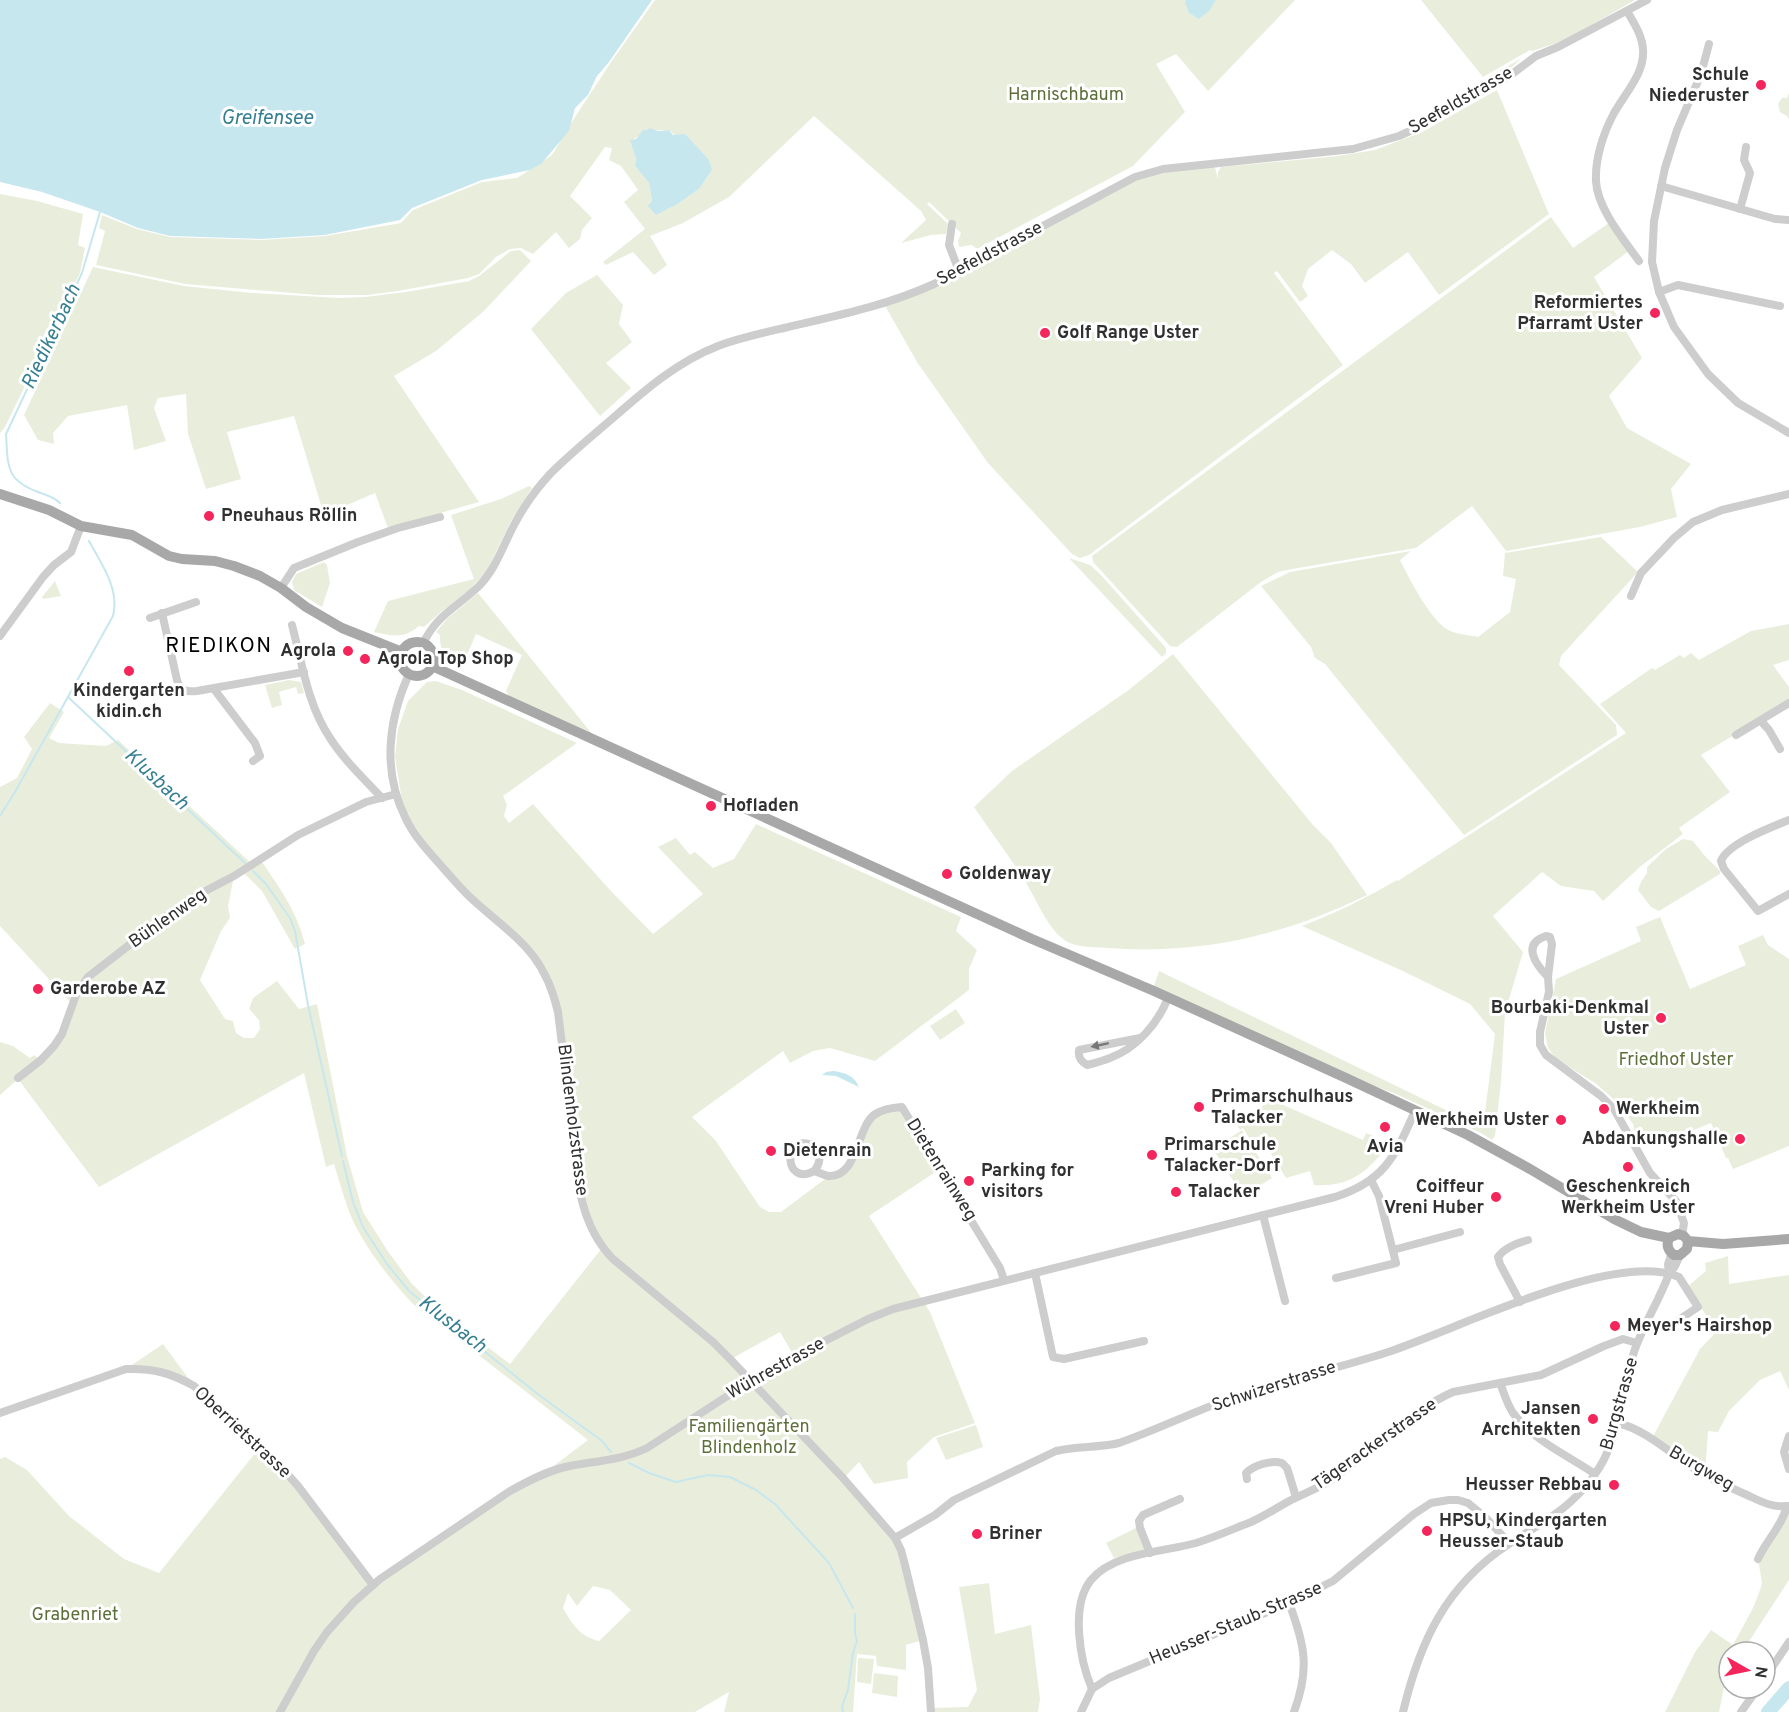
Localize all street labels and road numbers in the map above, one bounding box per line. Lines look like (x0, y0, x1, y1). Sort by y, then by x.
street label: Seefeldstrasse (1405, 62, 1517, 140)
street label: Seefeldstrasse (933, 216, 1047, 292)
street label: Bühlenweg (125, 884, 211, 954)
street label: Blindenholzstrasse (551, 1043, 593, 1197)
street label: Dietenrainweg (900, 1114, 982, 1226)
street label: Wührestrasse (723, 1333, 829, 1405)
street label: Burgstrasse (1596, 1355, 1644, 1453)
street label: Schwizerstrasse (1209, 1356, 1339, 1418)
street label: Oberrietstrasse (189, 1382, 295, 1484)
street label: Tägerackerstrasse (1308, 1393, 1442, 1497)
street label: Burgweg (1664, 1441, 1738, 1497)
street label: Heusser-Staub-Strasse (1146, 1577, 1326, 1671)

